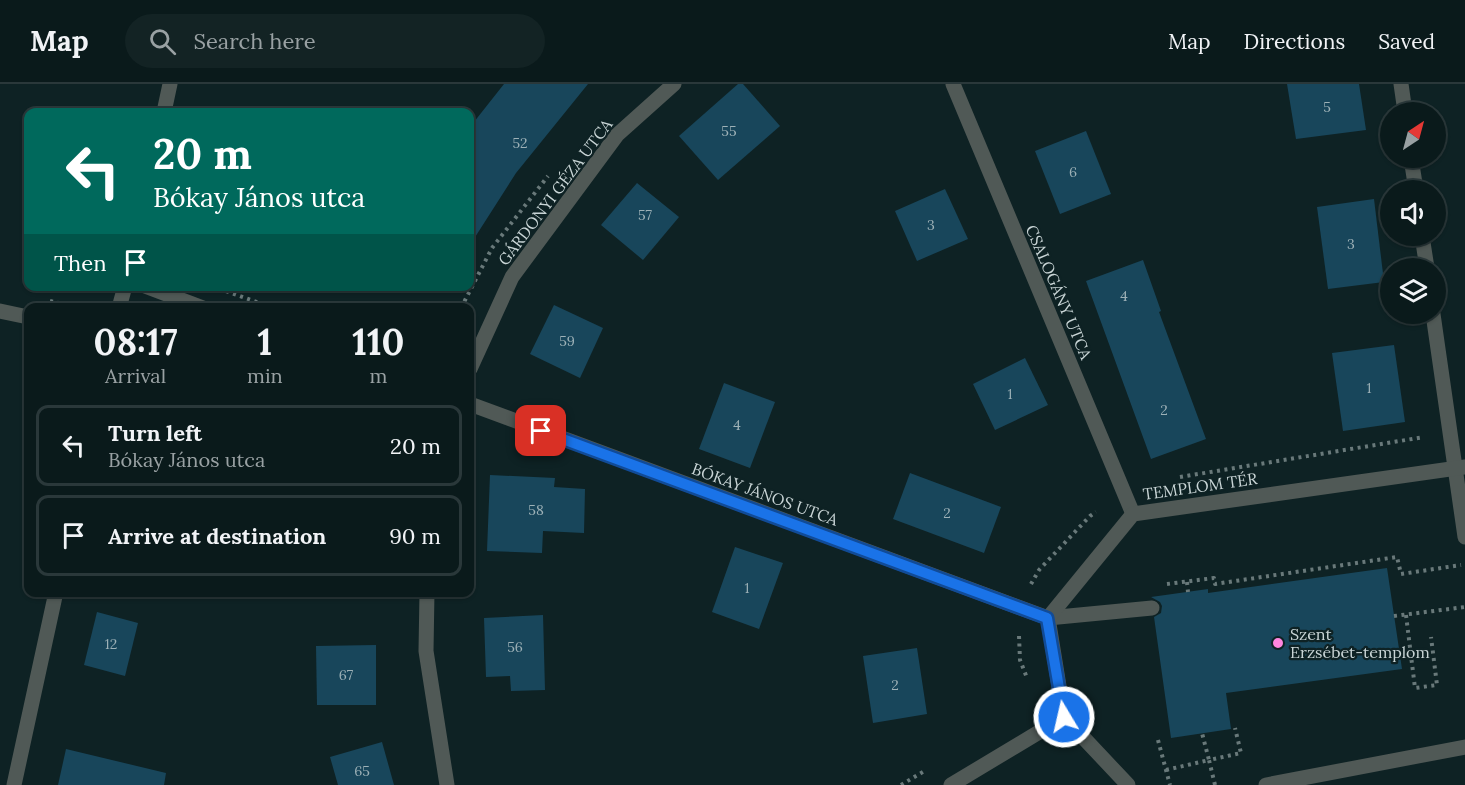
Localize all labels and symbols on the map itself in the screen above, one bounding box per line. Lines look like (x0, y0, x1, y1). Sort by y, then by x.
house number: 5 (1323, 98, 1331, 116)
north arrow (1380, 102, 1446, 168)
street label: GÁRDONYI GÉZA UTCA (493, 114, 617, 269)
house number: 55 (721, 122, 737, 140)
house number: 52 (512, 134, 528, 152)
house number: 6 (1069, 163, 1077, 181)
house number: 57 (638, 206, 653, 224)
house number: 3 (927, 216, 935, 234)
street label: CSALOGÁNY UTCA (1022, 222, 1097, 363)
house number: 3 (1347, 235, 1355, 253)
house number: 4 (1120, 287, 1128, 305)
house number: 59 (559, 332, 575, 350)
house number: 1 (1366, 379, 1372, 397)
house number: 1 (1007, 385, 1013, 403)
house number: 2 (1160, 401, 1168, 419)
pin (515, 405, 566, 456)
house number: 4 (733, 416, 741, 434)
street label: BÓKAY JÁNOS UTCA (689, 458, 842, 530)
street label: TEMPLOM TÉR (1142, 468, 1259, 504)
house number: 58 (528, 501, 544, 519)
house number: 2 (943, 504, 951, 522)
house number: 1 (744, 579, 750, 597)
place label: Szent Erzsébet-templom (1290, 624, 1430, 662)
house number: 12 (105, 635, 117, 653)
marker: Szent Erzsébet-templom (1271, 636, 1285, 650)
house number: 56 (507, 638, 523, 656)
house number: 67 (339, 666, 354, 684)
house number: 2 (891, 676, 899, 694)
position arrow (1032, 685, 1096, 749)
house number: 65 (354, 762, 370, 780)

